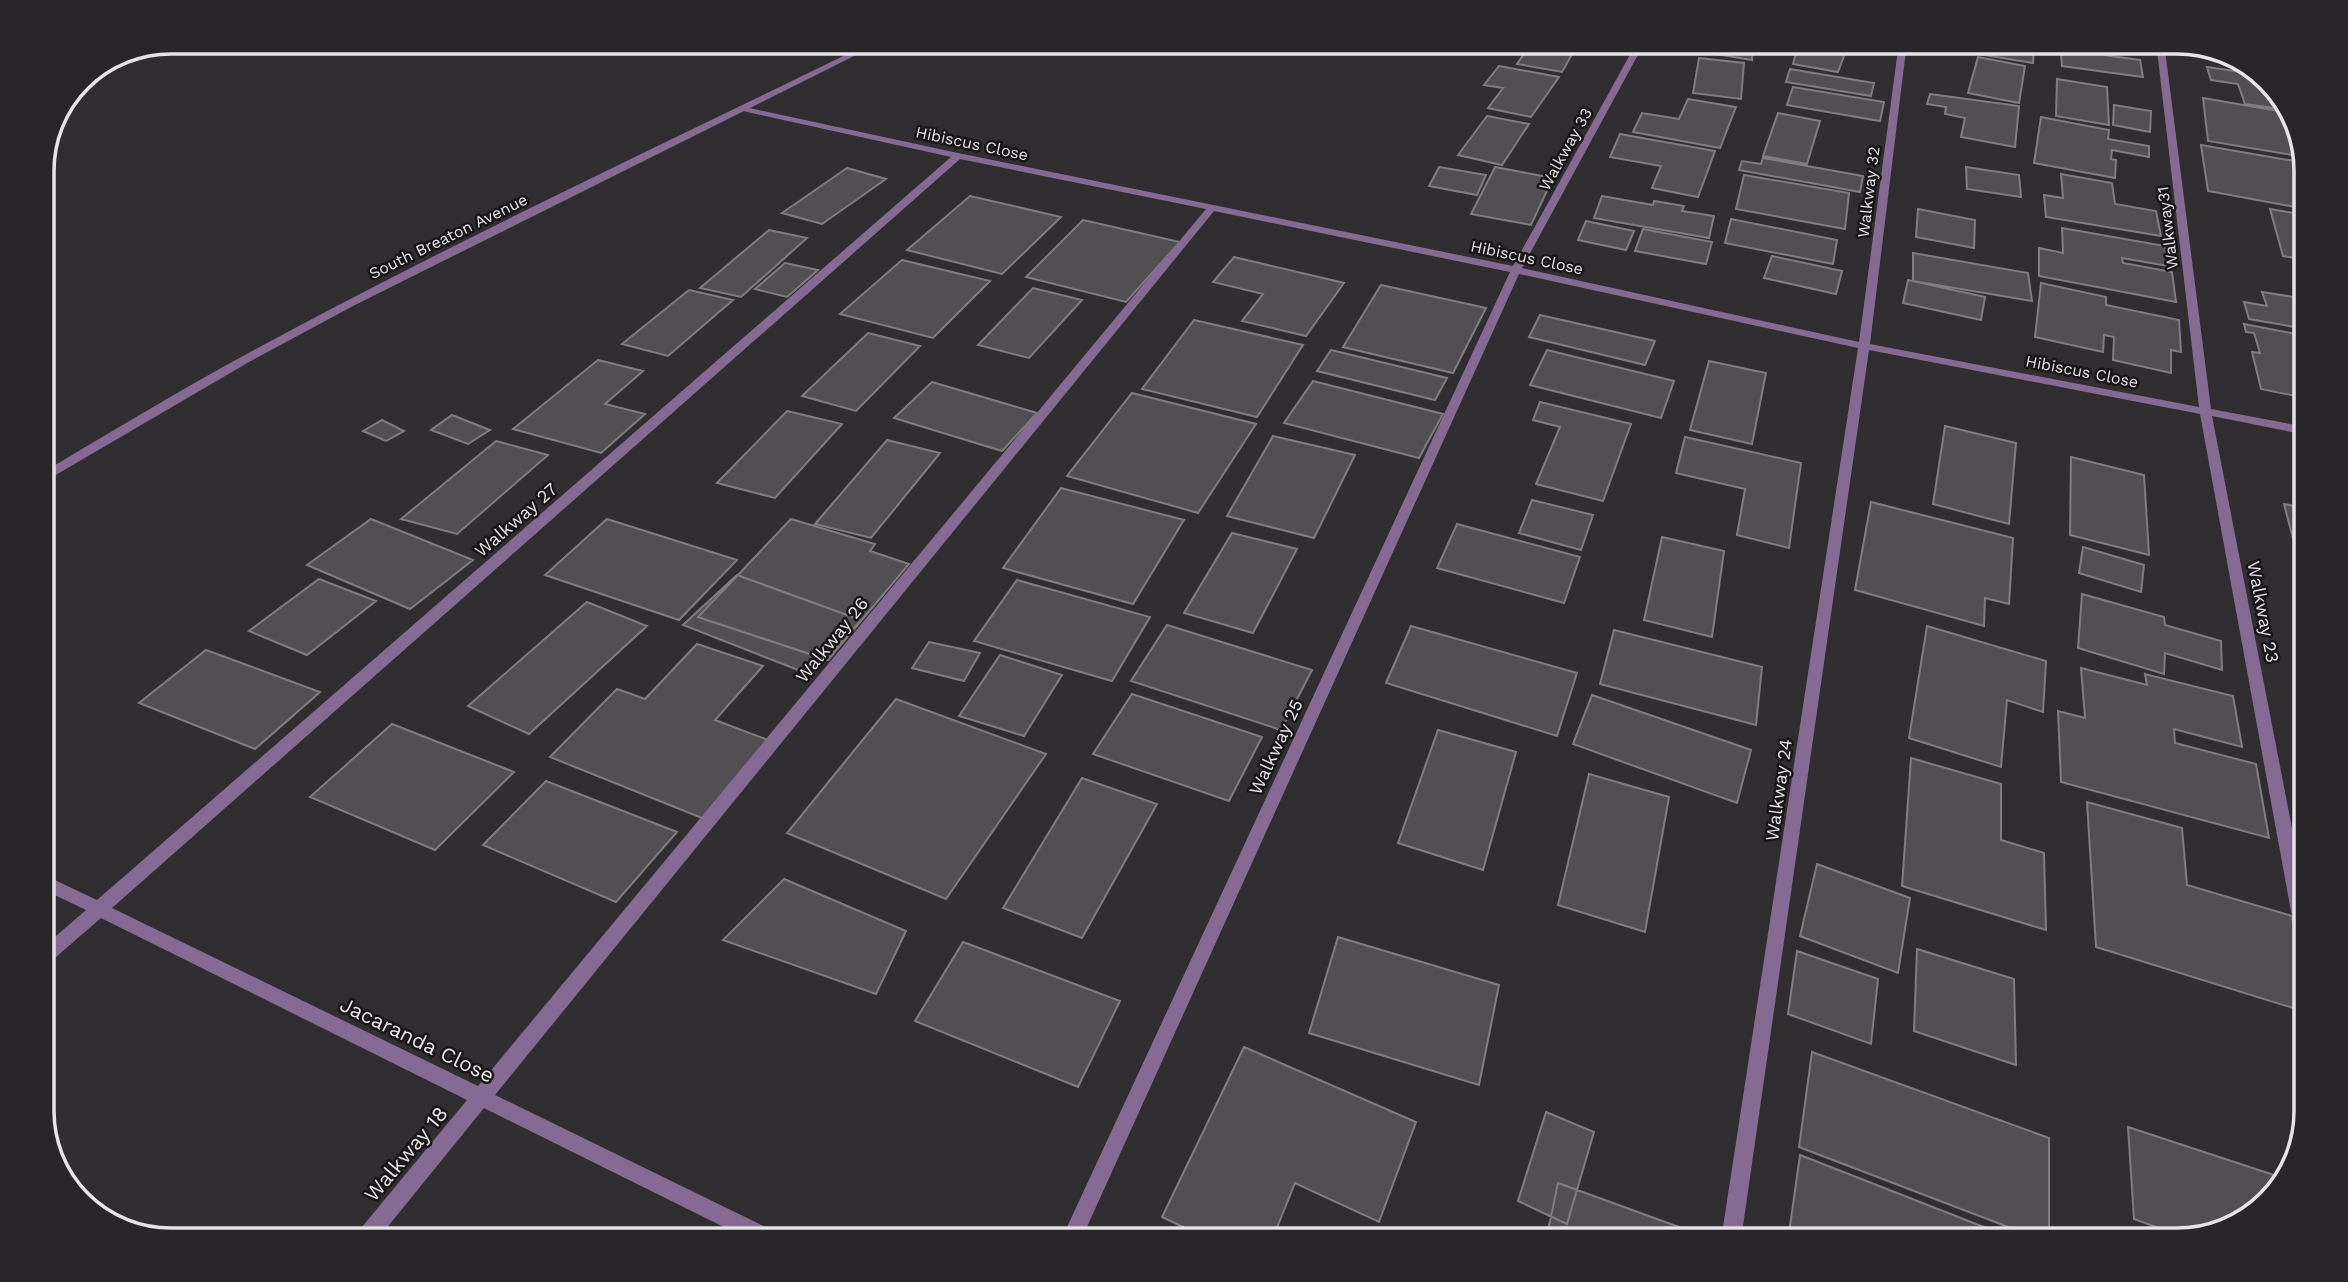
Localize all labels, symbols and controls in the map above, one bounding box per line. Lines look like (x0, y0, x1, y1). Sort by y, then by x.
street label: Walkway 33 (1535, 105, 1596, 194)
street label: Hibiscus Close (914, 122, 1030, 165)
street label: Walkway 32 (1853, 145, 1884, 239)
street label: Walkway31 (2153, 185, 2182, 270)
street label: South Breaton Avenue (366, 190, 531, 283)
street label: Hibiscus Close (1469, 236, 1585, 279)
street label: Hibiscus Close (2024, 351, 2140, 392)
street label: Walkway 27 (470, 478, 561, 561)
street label: Walkway 23 (2243, 559, 2284, 664)
street label: Walkway 26 (791, 593, 872, 686)
street label: Walkway 25 (1244, 696, 1307, 798)
street label: Walkway 24 (1761, 738, 1796, 842)
street label: Jacaranda Close (336, 991, 498, 1088)
street label: Walkway 18 (359, 1101, 453, 1206)

